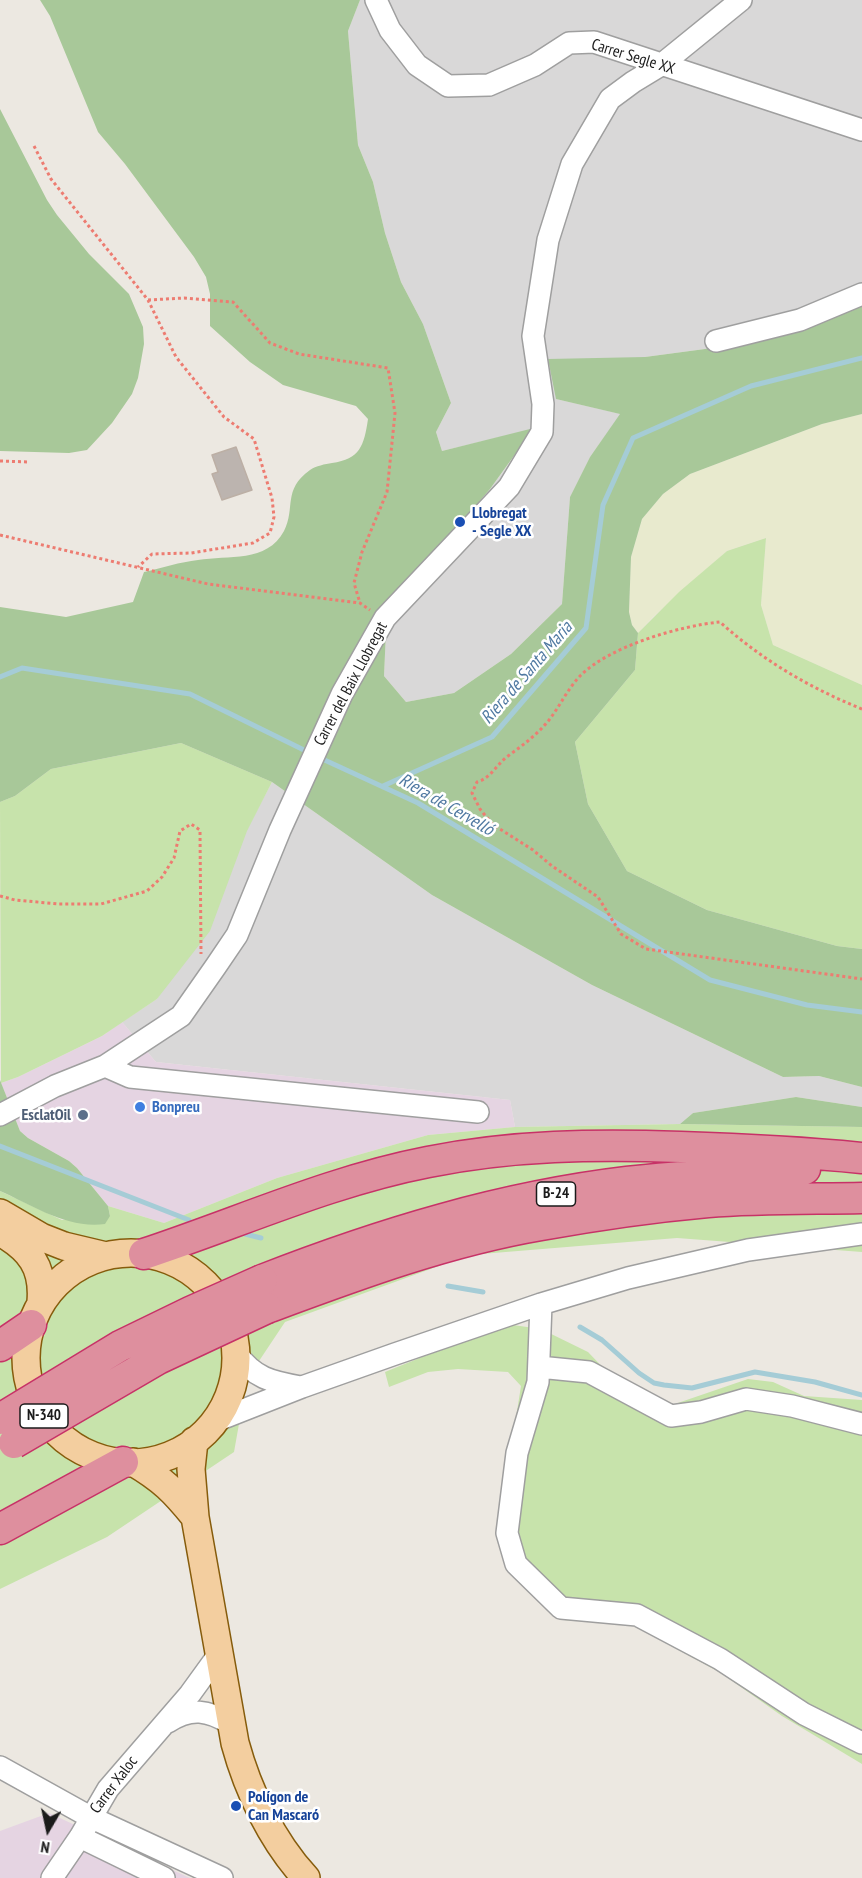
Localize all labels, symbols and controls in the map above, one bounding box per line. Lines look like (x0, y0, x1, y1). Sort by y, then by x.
street label: Carrer Segle XX (589, 35, 677, 79)
place label: Llobregat - Segle XX (472, 503, 531, 541)
marker: Llobregat - Segle XX (453, 515, 467, 529)
water label: Riera de Santa Maria (477, 617, 577, 729)
street label: Carrer del Baix Llobregat (310, 619, 392, 749)
water label: Riera de Cervelló (395, 769, 497, 841)
place label: Bonpreu (152, 1097, 200, 1117)
marker: Bonpreu (133, 1100, 147, 1114)
place label: EsclatOil (21, 1105, 71, 1125)
marker: EsclatOil (76, 1108, 90, 1122)
road number: B-24 (536, 1182, 576, 1206)
road number: N-340 (20, 1404, 68, 1428)
street label: Carrer Xaloc (86, 1752, 142, 1818)
place label: Polígon de Can Mascaró (248, 1787, 319, 1825)
marker: Polígon de Can Mascaró (229, 1799, 243, 1813)
north arrow (18, 1800, 78, 1860)
text: N (39, 1837, 51, 1858)

